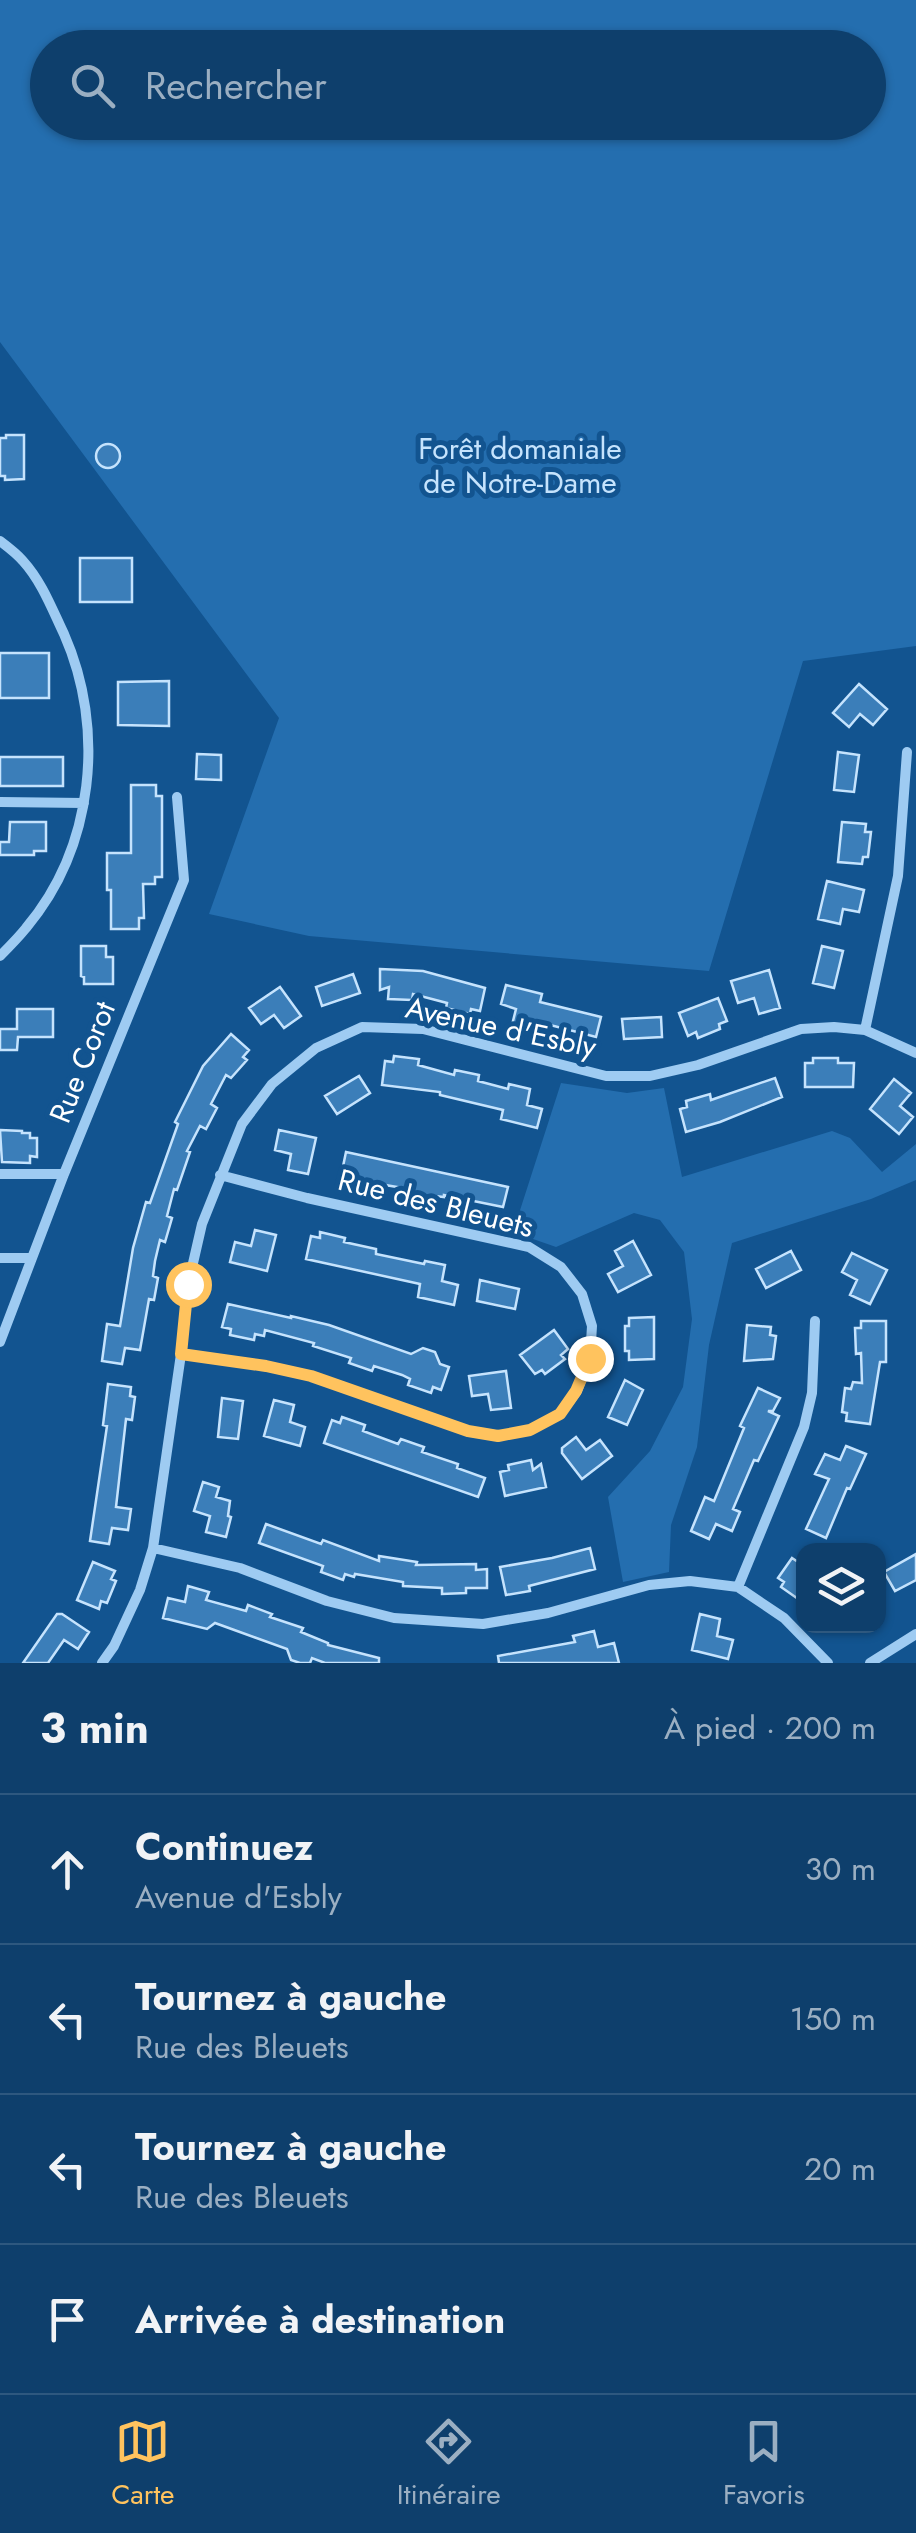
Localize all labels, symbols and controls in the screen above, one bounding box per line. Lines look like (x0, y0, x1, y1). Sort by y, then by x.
search box (30, 30, 886, 140)
icon: search (65, 58, 120, 113)
text: Rechercher (145, 58, 327, 113)
park label: Forêt domaniale de Notre-Dame (418, 427, 622, 504)
street label: Avenue d'Esbly (402, 986, 601, 1068)
street label: Rue Corot (38, 994, 126, 1129)
street label: Rue des Bleuets (334, 1158, 538, 1248)
route start (166, 1262, 212, 1308)
route end (568, 1336, 614, 1382)
map controls (796, 1543, 886, 1633)
button: layers (796, 1543, 886, 1633)
text: 3 min (40, 1698, 149, 1759)
text: À pied · 200 m (664, 1705, 876, 1751)
text: Continuez (135, 1819, 313, 1874)
icon: ahead (40, 1842, 95, 1897)
text: 30 m (805, 1846, 876, 1892)
text: Avenue d'Esbly (135, 1874, 342, 1920)
text: Tournez à gauche (135, 1969, 446, 2024)
icon: left (40, 1992, 95, 2047)
text: 150 m (790, 1996, 876, 2042)
text: Rue des Bleuets (135, 2024, 349, 2070)
text: Tournez à gauche (135, 2119, 446, 2174)
icon: left (40, 2142, 95, 2197)
text: 20 m (804, 2146, 876, 2192)
text: Rue des Bleuets (135, 2174, 349, 2220)
icon: arrive (40, 2292, 95, 2347)
text: Arrivée à destination (135, 2292, 505, 2347)
tab: Carte (111, 2414, 175, 2515)
tab: Itinéraire (397, 2414, 501, 2515)
tab: Favoris (723, 2414, 805, 2515)

